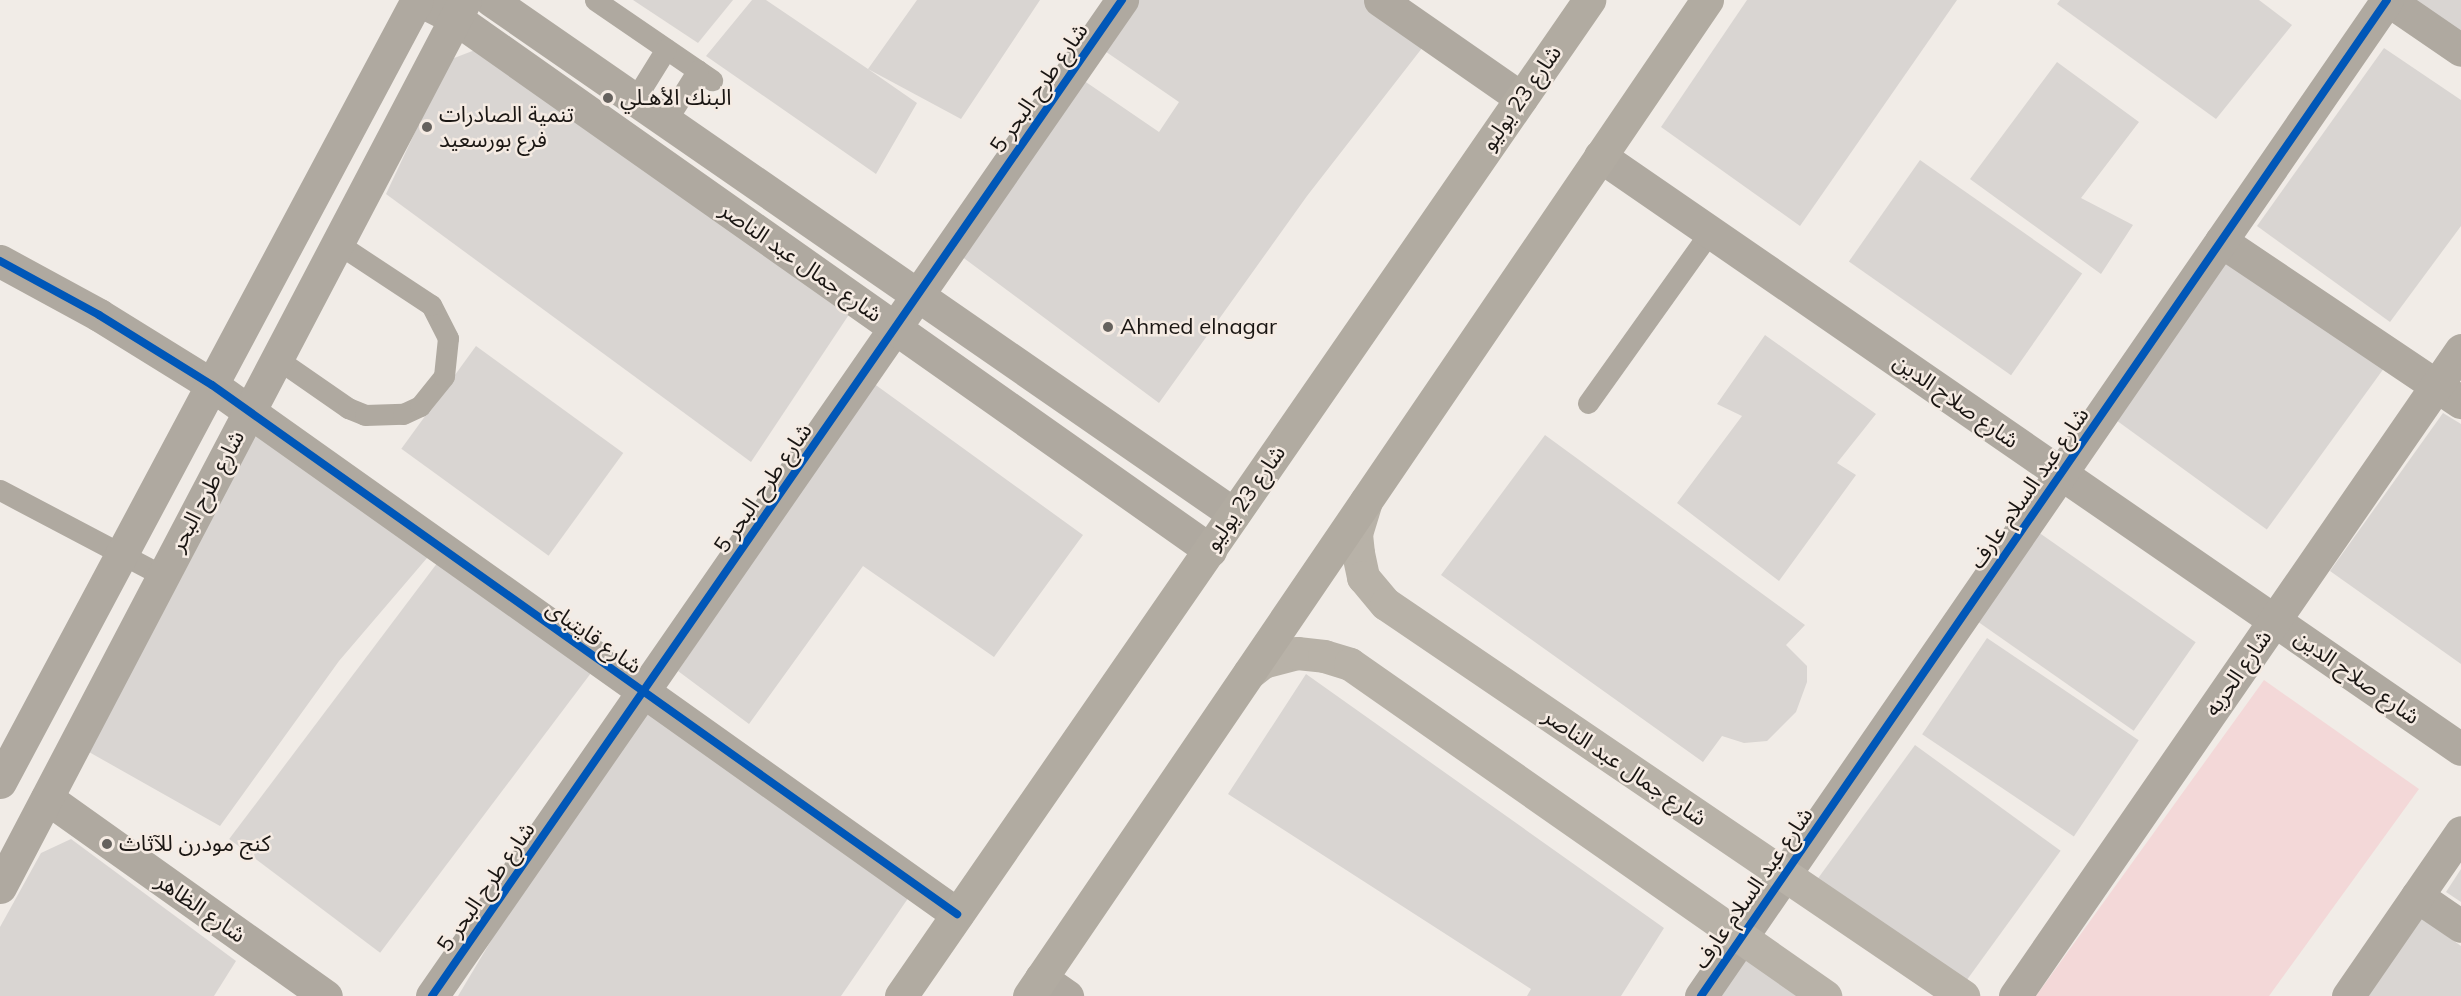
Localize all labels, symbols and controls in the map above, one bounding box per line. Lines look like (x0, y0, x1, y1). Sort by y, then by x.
street label: شارع طرح البحر 5 (985, 18, 1093, 158)
street label: شارع 23 يوليو (1475, 40, 1567, 156)
place label: البنك الأهـلي (620, 85, 731, 111)
marker: البنك الأهـلي (601, 91, 615, 105)
place label: تنمية الصادرات فرع بورسعيد (439, 101, 574, 152)
marker: تنمية الصادرات فرع بورسعيد (420, 120, 434, 134)
street label: شارع جمال عبد الناصر (715, 196, 887, 328)
place label: Ahmed elnagar (1120, 314, 1277, 340)
marker: Ahmed elnagar (1101, 320, 1115, 334)
street label: شارع صلاح الدين (1888, 348, 2024, 454)
street label: شارع عبد السلام عارف (1964, 402, 2094, 574)
street label: شارع طرح البحر 5 (709, 418, 817, 558)
street label: شارع طرح البحر (164, 426, 250, 556)
street label: شارع 23 يوليو (1199, 440, 1291, 556)
street label: شارع قايتباى (541, 595, 647, 679)
street label: شارع صلاح الدين (2289, 624, 2425, 730)
street label: شارع الحريه (2199, 625, 2277, 721)
street label: شارع جمال عبد الناصر (1538, 703, 1712, 831)
street label: شارع عبد السلام عارف (1688, 802, 1818, 974)
street label: شارع طرح البحر 5 (432, 817, 540, 957)
place label: كنج مودرن للآثاث (119, 831, 271, 857)
marker: كنج مودرن للآثاث (100, 837, 114, 851)
street label: شارع الظاهر (151, 868, 251, 948)

